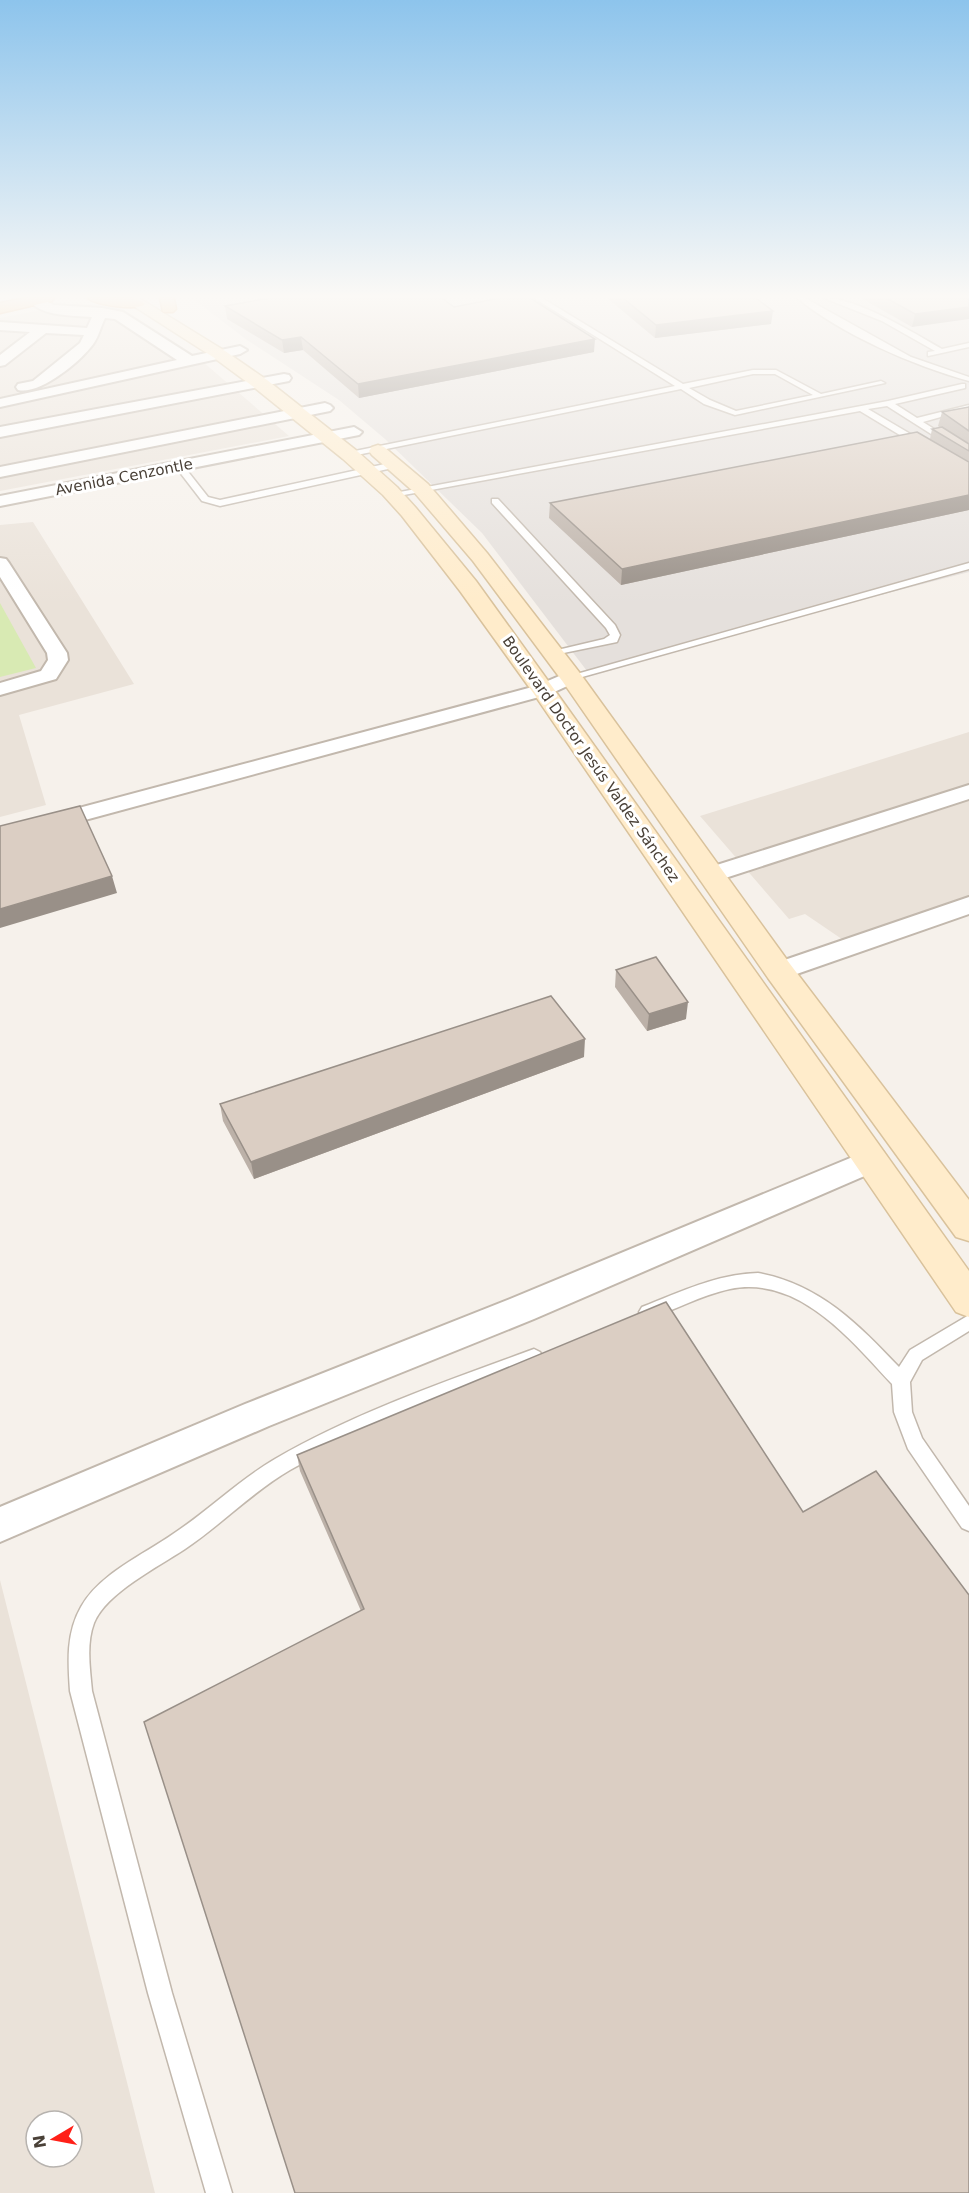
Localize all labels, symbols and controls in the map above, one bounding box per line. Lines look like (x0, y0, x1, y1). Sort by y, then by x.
street label: Avenida Cenzontle (54, 455, 194, 499)
street label: Boulevard Doctor Jesús Valdez Sánchez (499, 633, 683, 886)
north arrow (24, 2109, 84, 2169)
text: N (29, 2133, 50, 2150)

